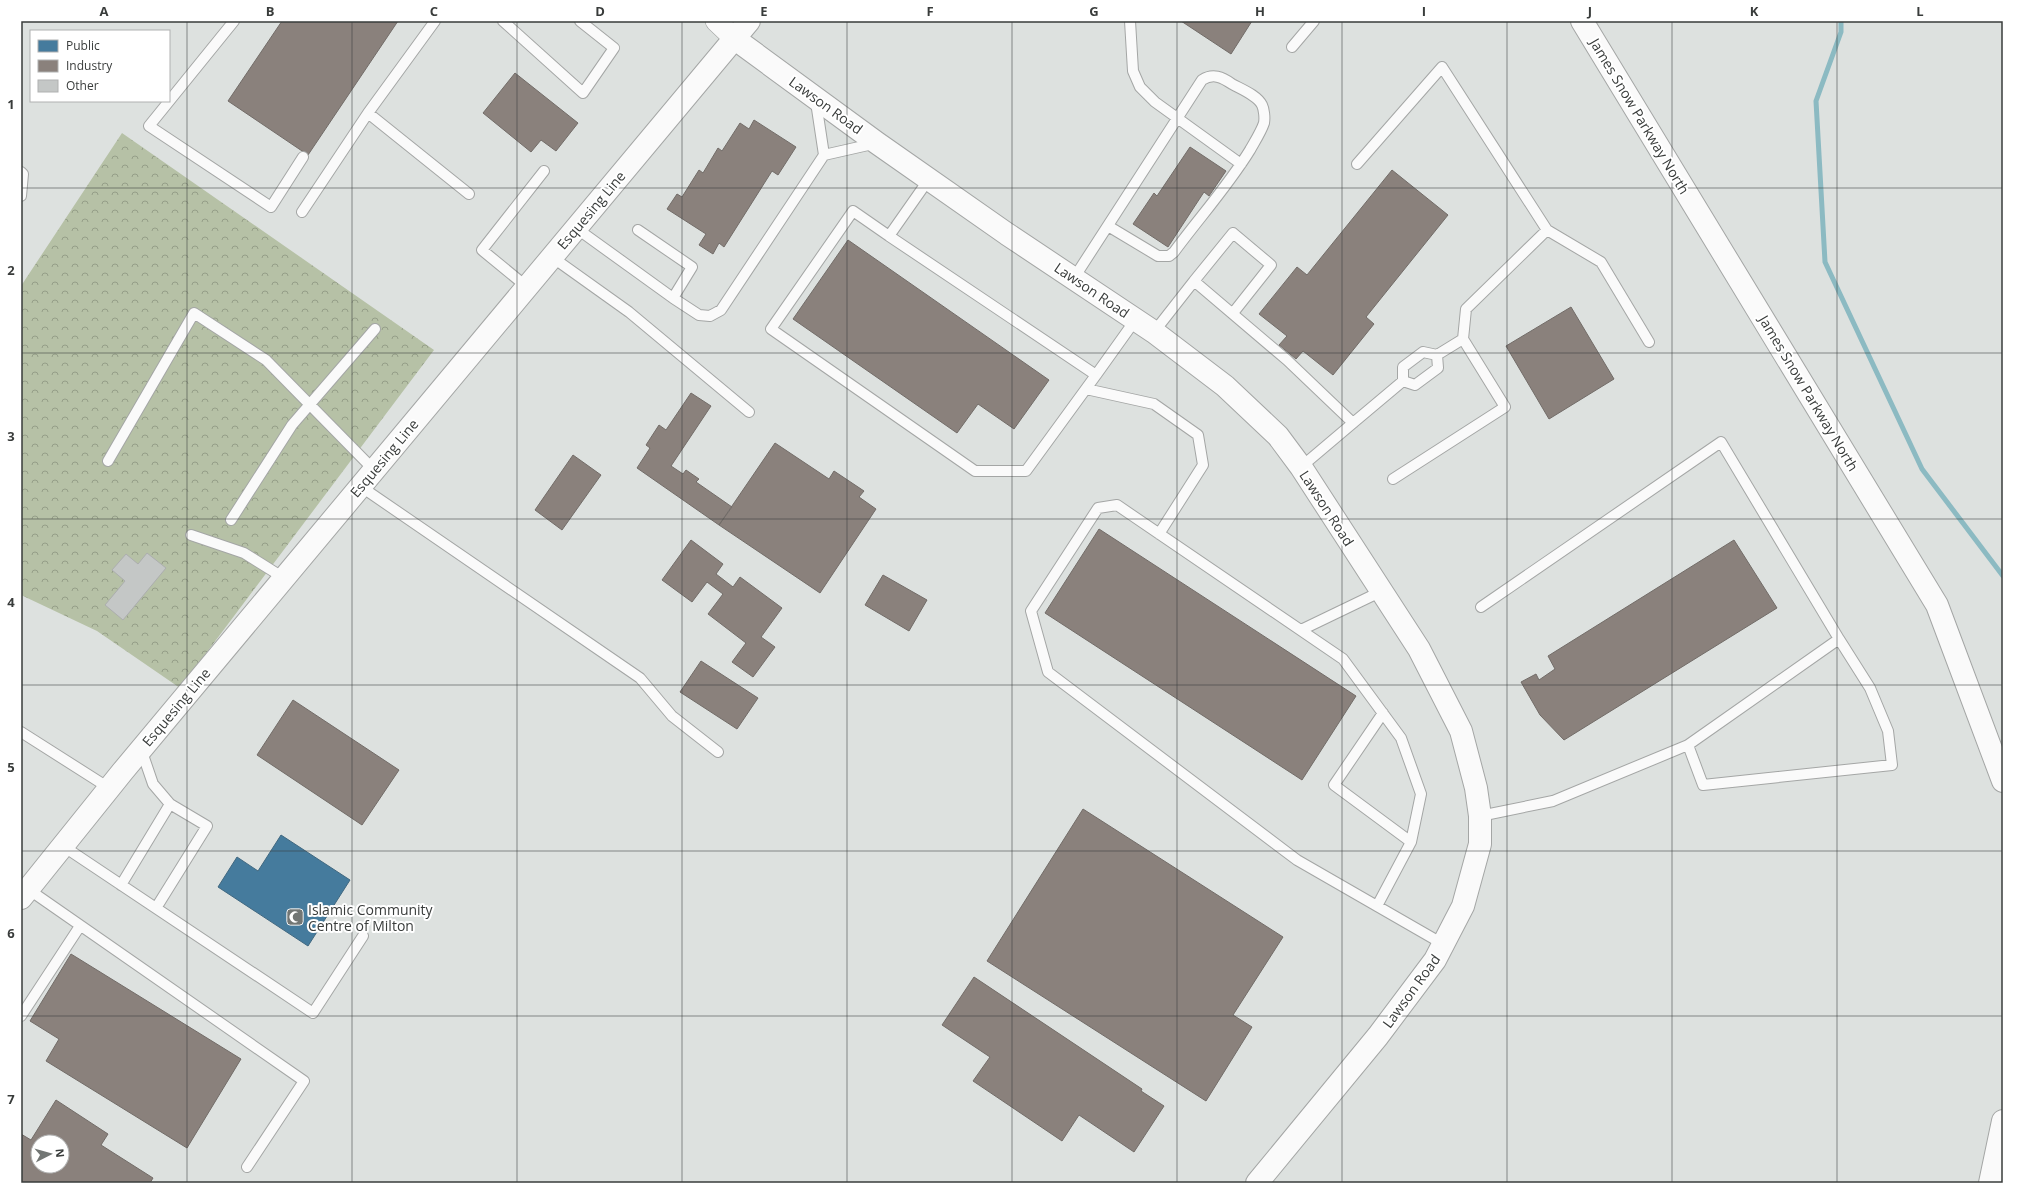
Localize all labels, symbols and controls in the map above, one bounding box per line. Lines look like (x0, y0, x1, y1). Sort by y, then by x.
text: A (100, 2, 109, 20)
text: B (266, 2, 275, 20)
text: C (430, 2, 438, 20)
text: D (595, 2, 605, 20)
text: E (760, 2, 768, 20)
text: F (926, 2, 934, 20)
text: G (1089, 2, 1099, 20)
text: H (1255, 2, 1265, 20)
text: I (1422, 2, 1426, 20)
text: J (1587, 2, 1592, 20)
text: K (1750, 2, 1759, 20)
text: L (1916, 2, 1924, 20)
legend (30, 30, 170, 102)
street label: James Snow Parkway North (1585, 33, 1694, 197)
text: Public (66, 37, 100, 54)
text: Industry (66, 57, 113, 74)
street label: Lawson Road (785, 72, 867, 138)
text: Other (66, 77, 99, 94)
text: 1 (7, 95, 15, 113)
street label: Esquesing Line (553, 167, 629, 253)
street label: Lawson Road (1051, 258, 1133, 322)
text: 2 (7, 261, 15, 279)
street label: James Snow Parkway North (1754, 310, 1863, 474)
street label: Esquesing Line (346, 415, 422, 501)
text: 3 (7, 427, 15, 445)
street label: Lawson Road (1295, 466, 1359, 550)
text: 4 (7, 593, 15, 611)
street label: Esquesing Line (138, 664, 214, 750)
text: 5 (7, 758, 15, 776)
place label: Islamic Community Centre of Milton (308, 900, 434, 935)
mosque icon: Islamic Community Centre of Milton (285, 907, 305, 927)
text: 6 (7, 924, 15, 942)
street label: Lawson Road (1378, 950, 1444, 1032)
text: 7 (7, 1090, 15, 1108)
north arrow (30, 1134, 70, 1174)
text: N (53, 1148, 68, 1158)

